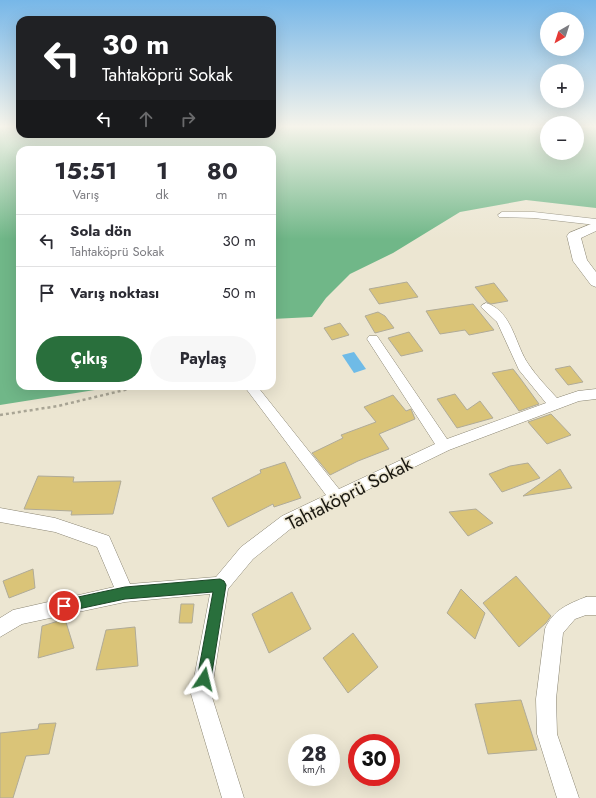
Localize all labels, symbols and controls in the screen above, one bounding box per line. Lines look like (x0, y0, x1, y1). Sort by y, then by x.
north arrow (540, 12, 584, 56)
map controls (540, 12, 584, 160)
text: 30 m (102, 24, 169, 65)
icon: left (36, 32, 88, 84)
text: Tahtaköprü Sokak (102, 62, 233, 88)
button: + (540, 64, 584, 108)
icon: left (93, 108, 115, 130)
icon: ahead (135, 108, 157, 130)
icon: right (177, 108, 199, 130)
button: − (540, 116, 584, 160)
text: 15:51 (54, 153, 117, 188)
text: 1 (156, 153, 168, 188)
text: 80 (207, 153, 238, 188)
text: Varış (72, 185, 99, 204)
text: dk (156, 185, 169, 204)
text: m (217, 185, 227, 204)
text: Sola dön (70, 220, 132, 242)
icon: left (36, 230, 58, 252)
text: 30 m (223, 230, 256, 252)
text: Tahtaköprü Sokak (70, 242, 164, 261)
icon: arrive (36, 282, 58, 304)
text: Varış noktası (70, 282, 159, 304)
text: 50 m (222, 282, 256, 304)
button: Çıkış (36, 336, 142, 382)
button: Paylaş (150, 336, 256, 382)
street label: Tahtaköprü Sokak (282, 450, 417, 537)
pin (47, 589, 81, 623)
icon: arrive (53, 595, 75, 617)
position arrow (183, 658, 225, 700)
speed limit sign: 30 (348, 734, 400, 786)
text: 28 (301, 740, 327, 769)
text: km/h (303, 762, 325, 777)

